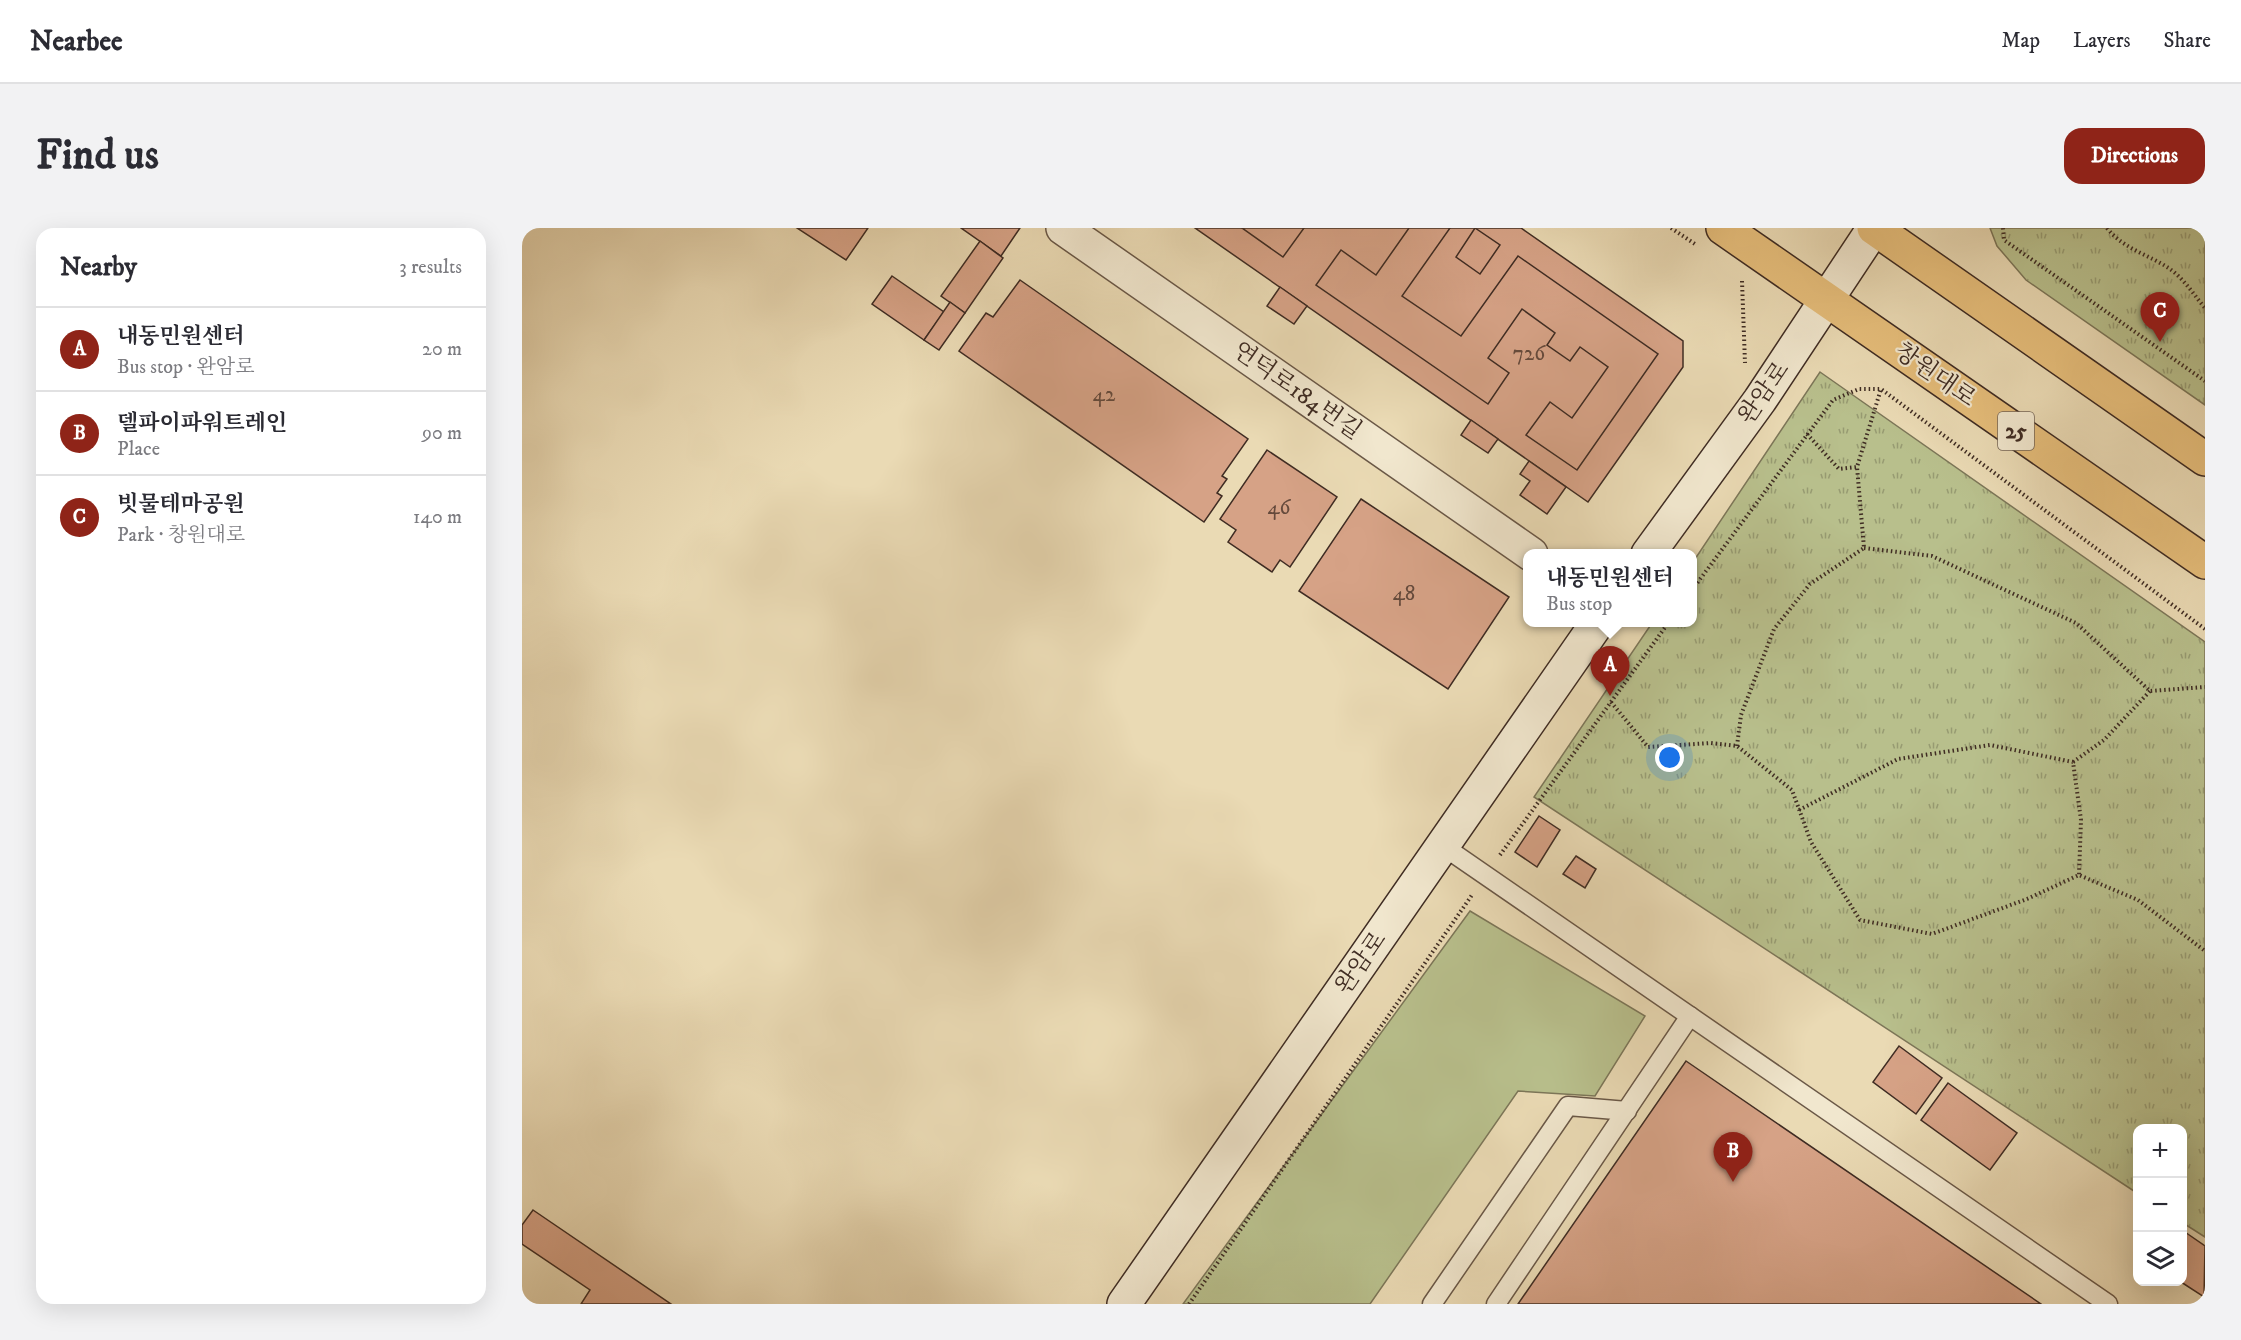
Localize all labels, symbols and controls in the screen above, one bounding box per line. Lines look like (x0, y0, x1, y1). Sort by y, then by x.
text: Nearbee (30, 24, 123, 59)
text: Map (2001, 28, 2040, 54)
text: Layers (2073, 28, 2131, 54)
text: Share (2164, 28, 2211, 54)
button: Directions (2064, 128, 2205, 184)
text: Find us (36, 130, 159, 182)
text: Nearby (60, 251, 137, 284)
text: 3 results (399, 255, 462, 280)
pin: C (2140, 292, 2180, 342)
text: 내동민원센터 (117, 323, 245, 350)
street label: 연덕로184번길 (1227, 336, 1367, 446)
street label: 창원대로 (1888, 336, 1982, 414)
text: A (73, 337, 86, 362)
text: 20 m (422, 337, 462, 362)
house number: 726 (1513, 341, 1546, 367)
text: Bus stop · 완암로 (117, 355, 254, 380)
street label: 완암로 (1732, 356, 1796, 430)
house number: 42 (1093, 382, 1116, 408)
text: 델파이파워트레인 (117, 410, 287, 437)
road number: 25 (1998, 412, 2034, 450)
text: B (73, 421, 86, 446)
text: 90 m (422, 421, 462, 446)
text: Place (117, 437, 160, 462)
text: 빗물테마공원 (117, 491, 245, 518)
house number: 46 (1267, 495, 1292, 521)
text: C (73, 505, 86, 530)
text: 140 m (413, 505, 462, 530)
text: Park · 창원대로 (117, 523, 245, 548)
popup (1523, 549, 1697, 627)
text: 내동민원센터 (1546, 565, 1674, 592)
house number: 48 (1393, 581, 1415, 607)
text: Bus stop (1546, 592, 1612, 617)
pin: A (1590, 646, 1630, 696)
your location (1655, 743, 1684, 772)
street label: 완암로 (1329, 926, 1393, 1000)
map controls (2133, 1124, 2187, 1286)
button: + (2133, 1124, 2187, 1178)
pin: B (1714, 1132, 1752, 1182)
button: − (2133, 1178, 2187, 1232)
button: layers (2133, 1232, 2187, 1286)

